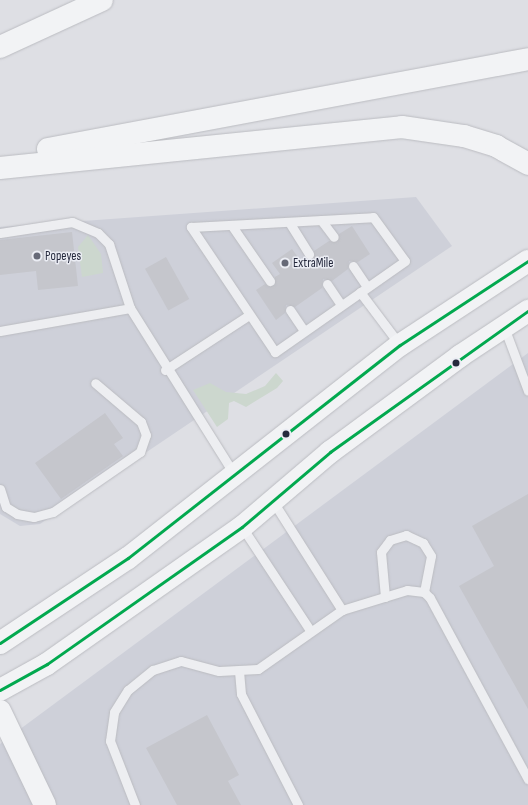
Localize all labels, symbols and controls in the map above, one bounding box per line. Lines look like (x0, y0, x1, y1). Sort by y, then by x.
place label: Popeyes (45, 248, 81, 264)
marker: Popeyes (32, 251, 42, 261)
place label: ExtraMile (293, 255, 333, 271)
marker: ExtraMile (280, 258, 290, 268)
unlabelled marker (451, 358, 461, 368)
unlabelled marker (281, 429, 291, 439)

